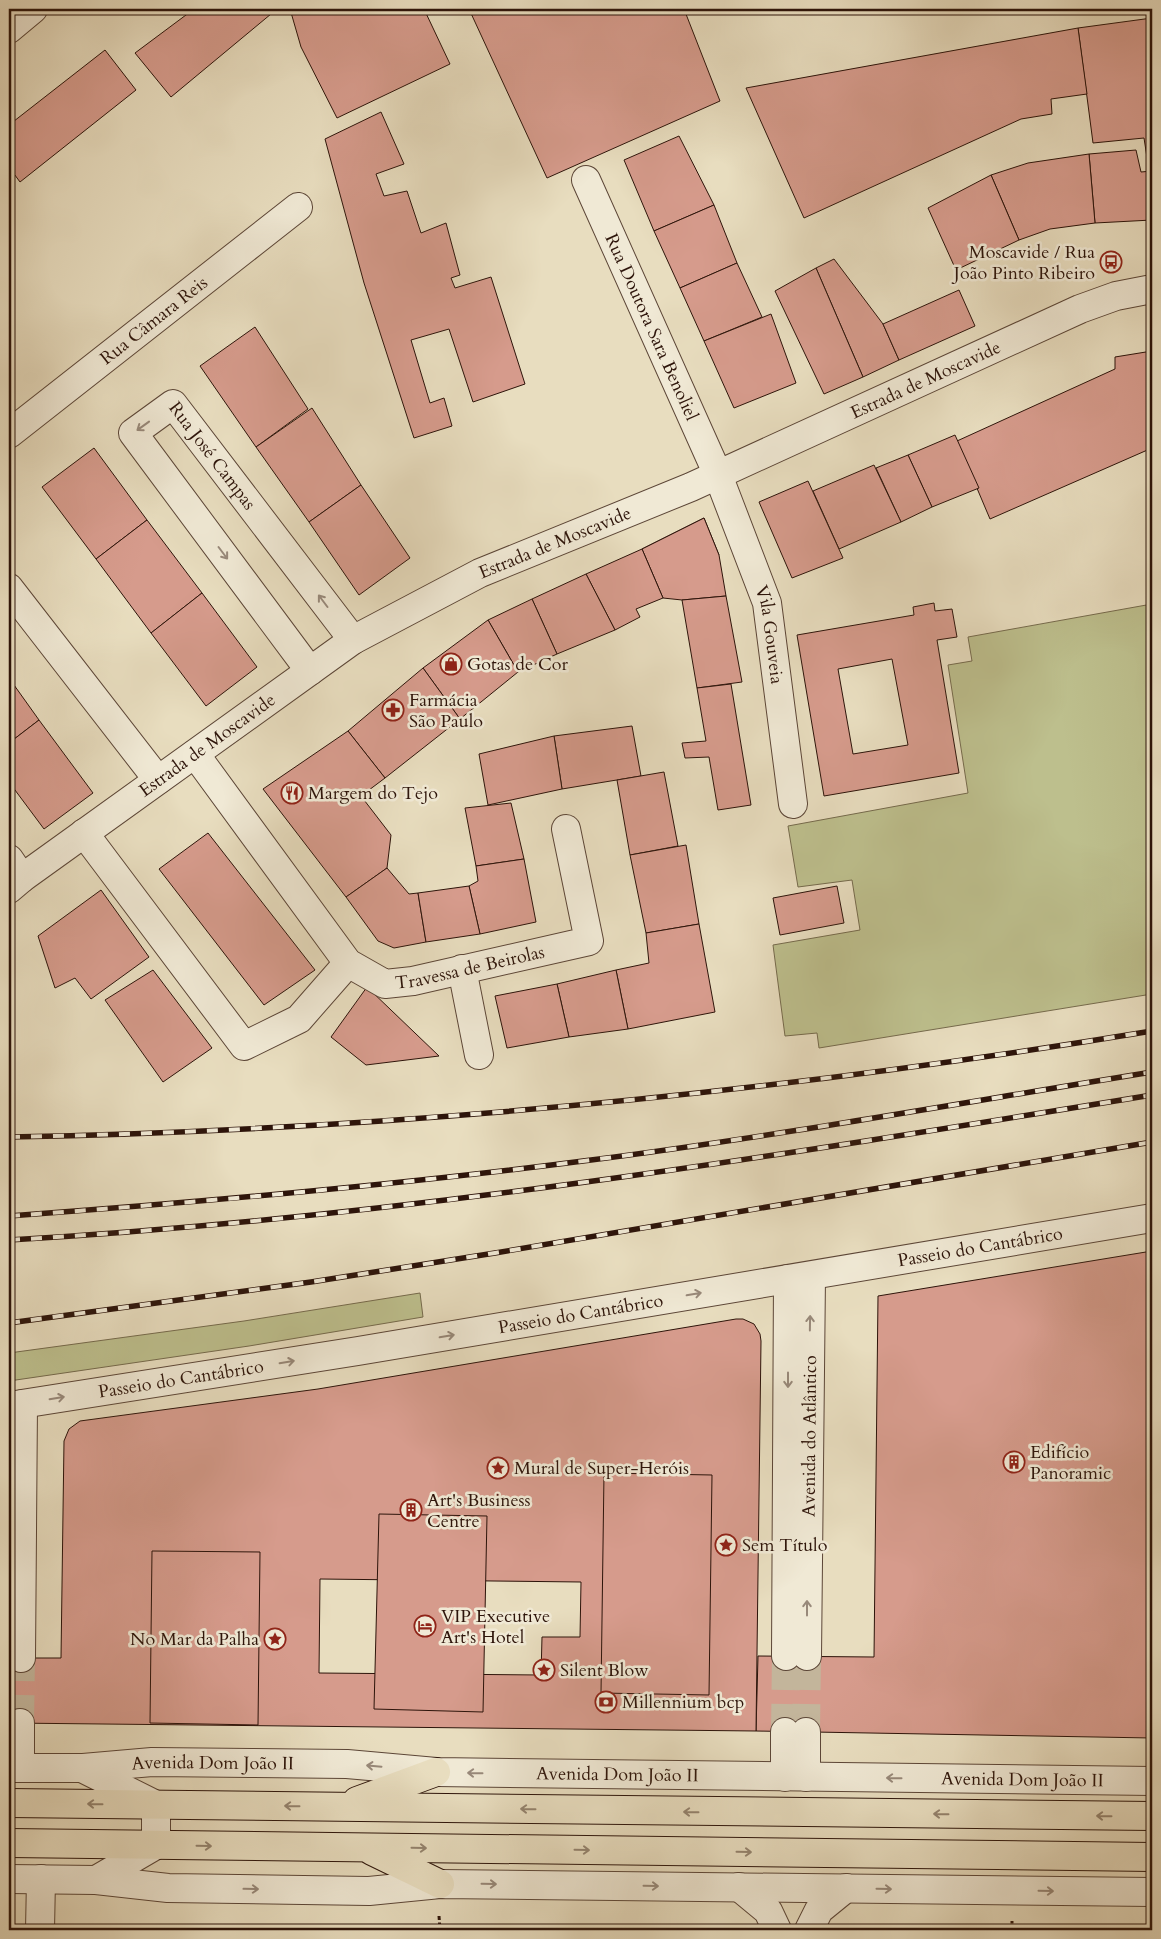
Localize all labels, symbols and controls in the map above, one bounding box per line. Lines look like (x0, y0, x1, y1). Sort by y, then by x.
street label: Rua Doutora Sara Benoliel (598, 230, 704, 425)
place label: Moscavide / Rua João Pinto Ribeiro (951, 240, 1095, 286)
bus stop icon: Moscavide / Rua João Pinto Ribeiro (1099, 250, 1123, 274)
street label: Rua Câmara Reis (95, 271, 213, 371)
street label: Estrada de Moscavide (846, 335, 1005, 425)
street label: Rua José Campas (163, 397, 261, 515)
one-way arrow (137, 420, 150, 431)
street label: Estrada de Moscavide (475, 501, 635, 585)
one-way arrow (217, 546, 228, 559)
street label: Vila Gouveia (748, 582, 789, 686)
one-way arrow (318, 595, 329, 608)
shop icon: Gotas de Cor (439, 652, 463, 676)
place label: Gotas de Cor (467, 652, 568, 677)
street label: Estrada de Moscavide (134, 688, 281, 803)
place label: Farmácia São Paulo (409, 688, 483, 734)
pharmacy icon: Farmácia São Paulo (381, 698, 405, 722)
restaurant icon: Margem do Tejo (280, 781, 304, 805)
place label: Margem do Tejo (308, 781, 438, 806)
street label: Travessa de Beirolas (394, 939, 547, 996)
street label: Passeio do Cantábrico (896, 1221, 1065, 1273)
street label: Passeio do Cantábrico (496, 1288, 665, 1340)
one-way arrow (685, 1289, 701, 1299)
one-way arrow (805, 1315, 815, 1331)
one-way arrow (439, 1330, 455, 1340)
street label: Passeio do Cantábrico (97, 1354, 266, 1405)
street label: Avenida do Atlântico (796, 1355, 823, 1517)
one-way arrow (278, 1357, 294, 1367)
one-way arrow (783, 1372, 793, 1388)
one-way arrow (49, 1393, 65, 1403)
place label: Edifício Panoramic (1030, 1440, 1111, 1486)
building icon: Edifício Panoramic (1002, 1450, 1026, 1474)
place icon: Mural de Super-Heróis (486, 1456, 510, 1480)
place label: Mural de Super-Heróis (514, 1456, 689, 1481)
place label: Art's Business Centre (427, 1488, 531, 1534)
building icon: Art's Business Centre (399, 1498, 423, 1522)
place icon: Sem Título (714, 1533, 738, 1557)
place label: Sem Título (742, 1533, 828, 1558)
one-way arrow (803, 1600, 812, 1616)
place label: VIP Executive Art's Hotel (441, 1604, 550, 1650)
hotel icon: VIP Executive Art's Hotel (413, 1614, 437, 1638)
place label: No Mar da Palha (130, 1627, 259, 1652)
place icon: No Mar da Palha (263, 1627, 287, 1651)
place icon: Silent Blow (532, 1658, 556, 1682)
place label: Silent Blow (560, 1658, 649, 1683)
bank icon: Millennium bcp (594, 1690, 618, 1714)
place label: Millennium bcp (622, 1690, 744, 1715)
street label: Avenida Dom João II (130, 1750, 294, 1777)
street label: Avenida Dom João II (536, 1761, 699, 1788)
one-way arrow (366, 1762, 382, 1771)
street label: Avenida Dom João II (941, 1766, 1104, 1793)
one-way arrow (468, 1768, 484, 1778)
one-way arrow (886, 1773, 902, 1783)
one-way arrow (87, 1799, 104, 1809)
one-way arrow (285, 1801, 301, 1811)
one-way arrow (520, 1805, 536, 1814)
one-way arrow (683, 1807, 699, 1816)
one-way arrow (933, 1809, 950, 1819)
one-way arrow (1096, 1811, 1112, 1821)
one-way arrow (196, 1841, 212, 1851)
one-way arrow (411, 1843, 427, 1853)
one-way arrow (574, 1845, 590, 1855)
one-way arrow (736, 1847, 752, 1857)
one-way arrow (480, 1879, 497, 1889)
one-way arrow (643, 1881, 659, 1891)
one-way arrow (243, 1884, 259, 1894)
one-way arrow (876, 1884, 892, 1894)
one-way arrow (1038, 1886, 1054, 1896)

